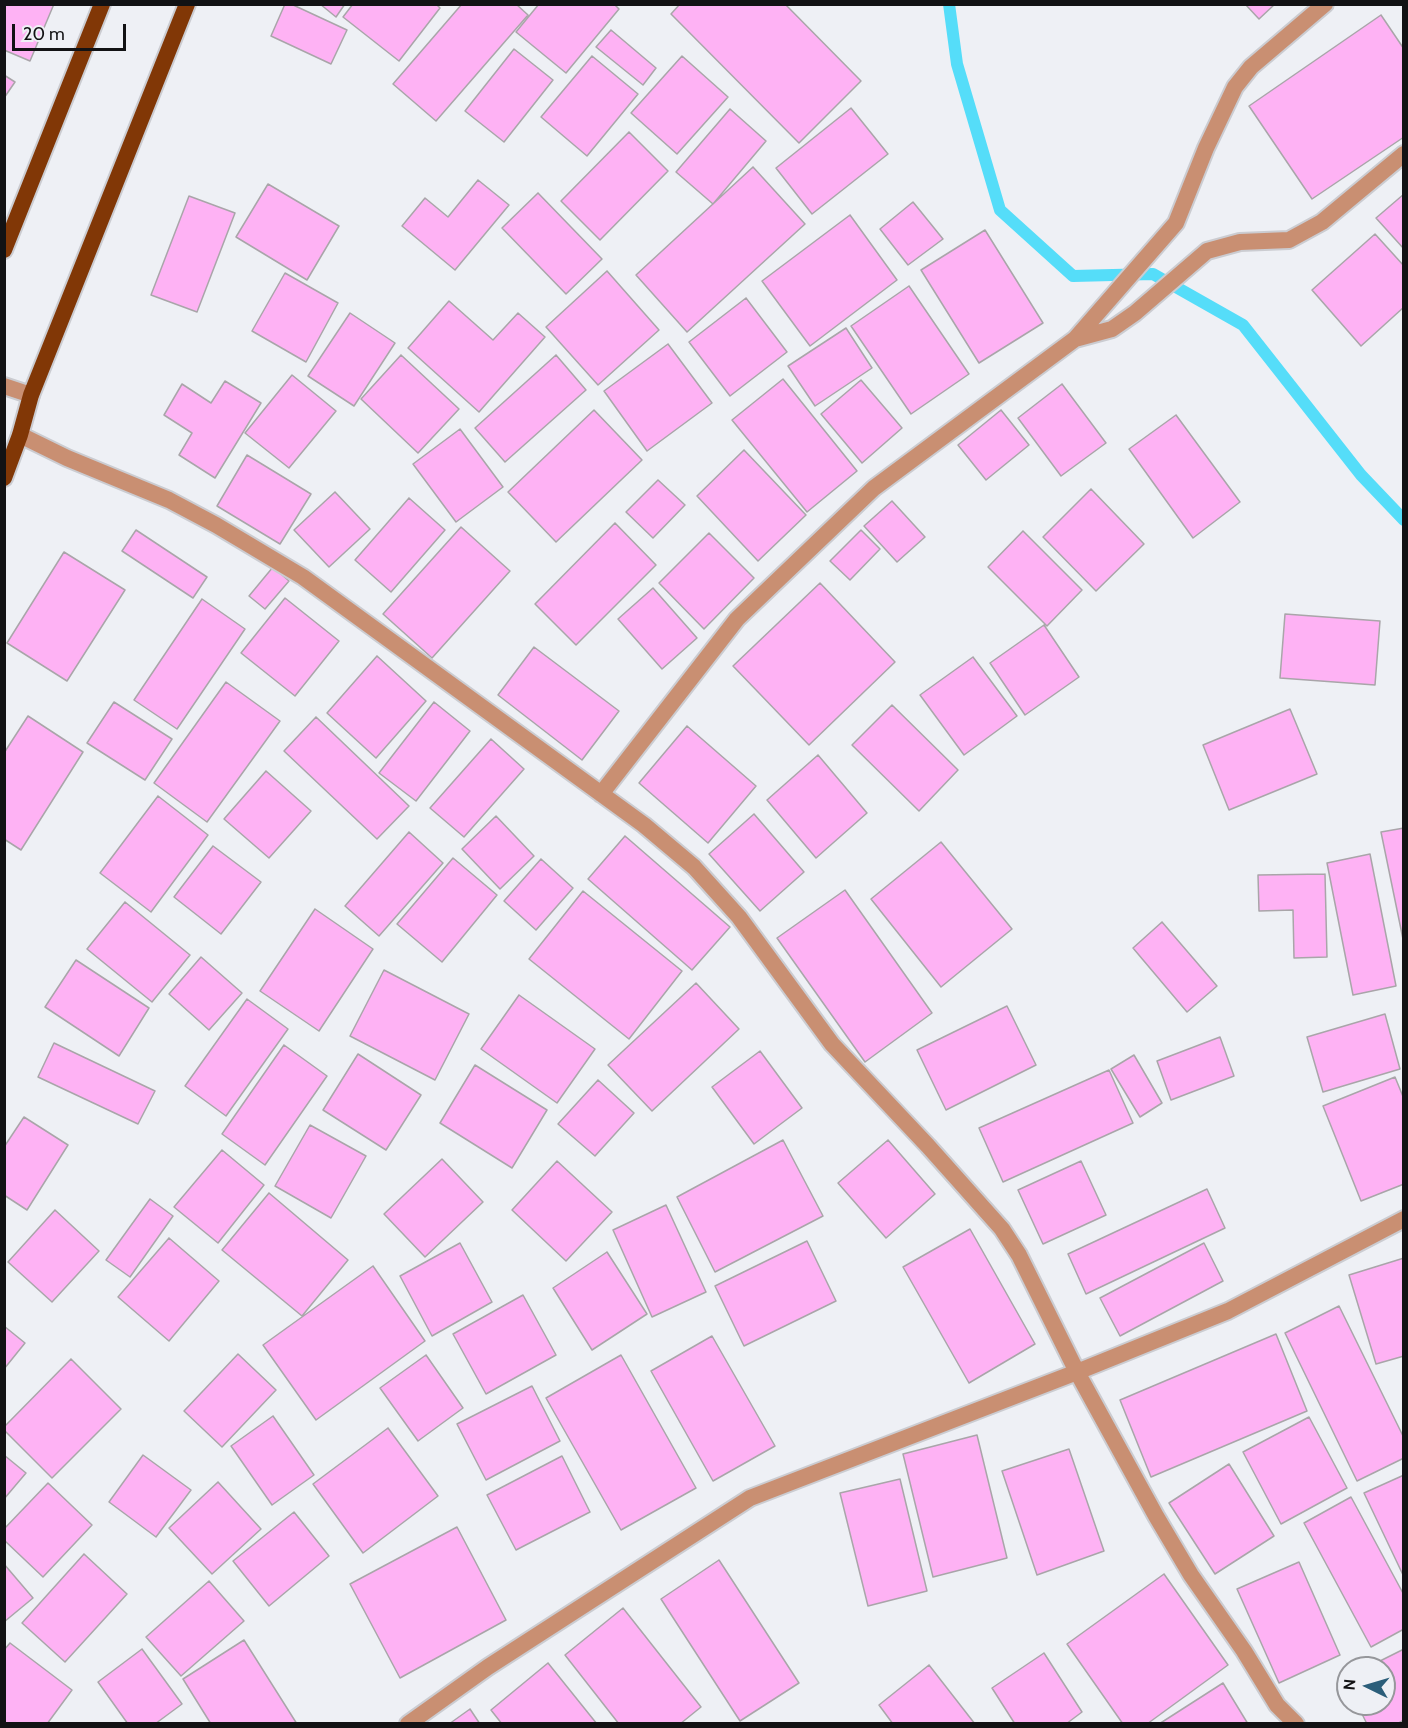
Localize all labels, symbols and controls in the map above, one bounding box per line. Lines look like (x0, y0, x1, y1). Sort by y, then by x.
scale bar (15, 12, 129, 50)
text: 20 m (23, 23, 65, 45)
north arrow (1336, 1656, 1396, 1716)
text: N (1340, 1678, 1360, 1691)

